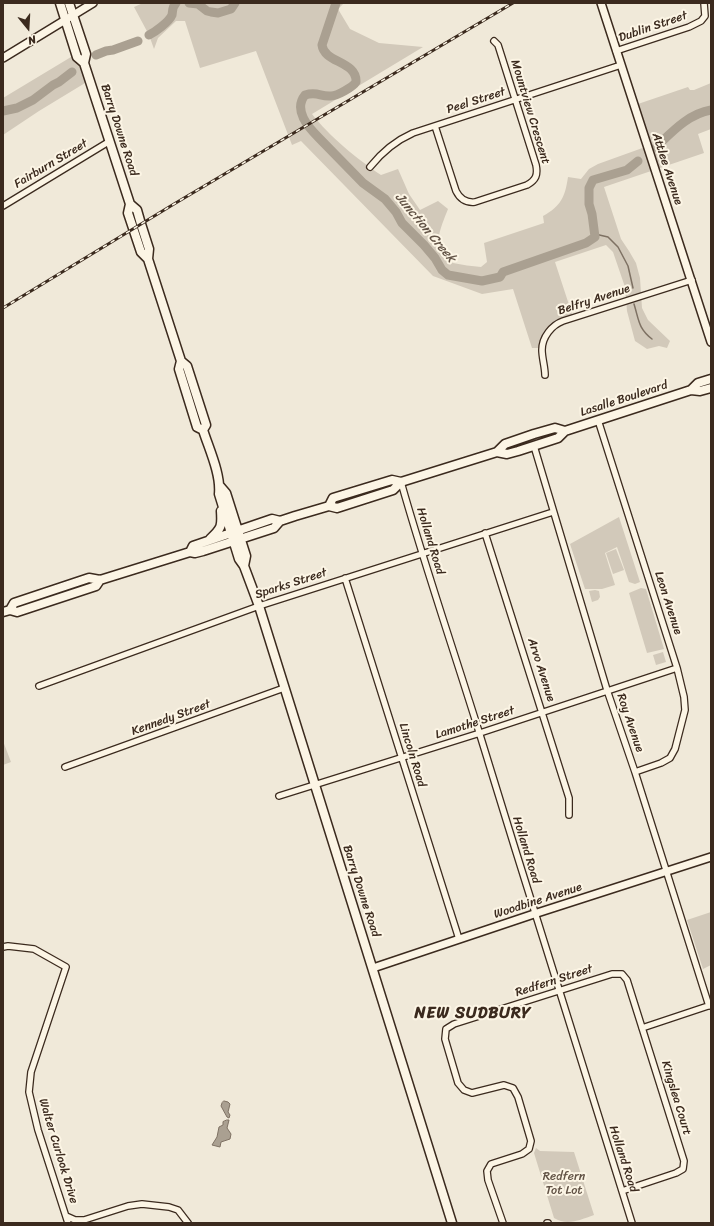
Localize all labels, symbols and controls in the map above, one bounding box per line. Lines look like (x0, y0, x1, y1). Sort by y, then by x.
north arrow (8, 8, 48, 48)
street label: Dublin Street (617, 9, 689, 45)
text: N (25, 30, 38, 50)
street label: Mountview Crescent (507, 58, 553, 166)
street label: Barry Downe Road (97, 82, 141, 178)
street label: Peel Street (445, 85, 507, 117)
street label: Attlee Avenue (649, 131, 685, 207)
street label: Fairburn Street (12, 136, 90, 192)
water label: Junction Creek (391, 190, 459, 266)
street label: Belfry Avenue (556, 282, 632, 318)
street label: Lasalle Boulevard (578, 378, 670, 420)
street label: Holland Road (413, 506, 447, 576)
street label: Sparks Street (253, 566, 329, 602)
street label: Leon Avenue (651, 570, 685, 636)
street label: Arvo Avenue (524, 636, 558, 704)
street label: Roy Avenue (613, 692, 647, 754)
street label: Kennedy Street (129, 697, 213, 739)
street label: Lamothe Street (434, 703, 516, 743)
street label: Lincoln Road (395, 721, 429, 789)
street label: Holland Road (509, 815, 543, 885)
street label: Barry Downe Road (339, 843, 383, 939)
street label: Woodbine Avenue (492, 880, 584, 922)
street label: Redfern Street (513, 962, 595, 1000)
district label: NEW SUDBURY (414, 1004, 532, 1024)
street label: Kingslea Court (658, 1059, 694, 1137)
street label: Walter Curlook Drive (35, 1097, 81, 1205)
street label: Holland Road (605, 1124, 641, 1194)
park label: Redfern Tot Lot (543, 1170, 585, 1198)

